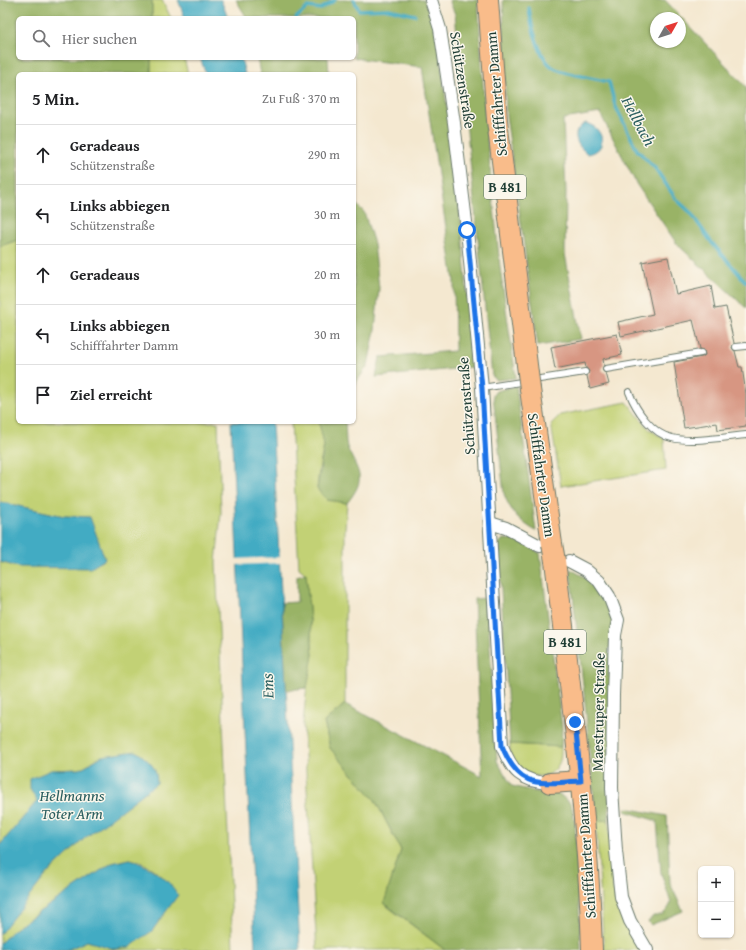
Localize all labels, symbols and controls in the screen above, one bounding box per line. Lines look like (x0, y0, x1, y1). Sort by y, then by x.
north arrow (650, 12, 686, 48)
search box (16, 16, 356, 60)
icon: search (30, 27, 52, 49)
text: Hier suchen (62, 28, 137, 49)
street label: Schützenstraße (445, 30, 481, 130)
street label: Schifffahrter Damm (480, 30, 512, 157)
text: 5 Min. (32, 86, 79, 111)
text: Zu Fuß · 370 m (262, 89, 340, 108)
water label: Hellbach (615, 91, 662, 150)
text: Geradeaus (70, 135, 140, 156)
icon: ahead (32, 144, 54, 166)
text: 290 m (308, 145, 340, 164)
text: Schützenstraße (70, 156, 155, 175)
road number: B 481 (484, 175, 526, 199)
text: Links abbiegen (70, 195, 170, 216)
icon: left (32, 204, 54, 226)
text: 30 m (314, 205, 340, 224)
text: Schützenstraße (70, 216, 155, 235)
route start (458, 221, 476, 239)
icon: ahead (32, 264, 54, 286)
text: Geradeaus (70, 264, 140, 285)
text: 20 m (314, 265, 340, 284)
text: Links abbiegen (70, 315, 170, 336)
icon: left (32, 324, 54, 346)
text: 30 m (314, 325, 340, 344)
text: Schifffahrter Damm (70, 336, 178, 355)
street label: Schützenstraße (452, 356, 480, 456)
icon: arrive (32, 384, 54, 406)
text: Ziel erreicht (70, 384, 152, 405)
street label: Schifffahrter Damm (523, 412, 561, 539)
road number: B 481 (544, 630, 586, 654)
street label: Maestruper Straße (586, 653, 610, 771)
water label: Ems (255, 673, 279, 700)
route end (566, 713, 584, 731)
water label: Hellmanns Toter Arm (38, 783, 105, 825)
street label: Schifffahrter Damm (571, 792, 601, 919)
map controls (698, 866, 734, 938)
button: + (698, 866, 734, 902)
button: − (698, 902, 734, 938)

